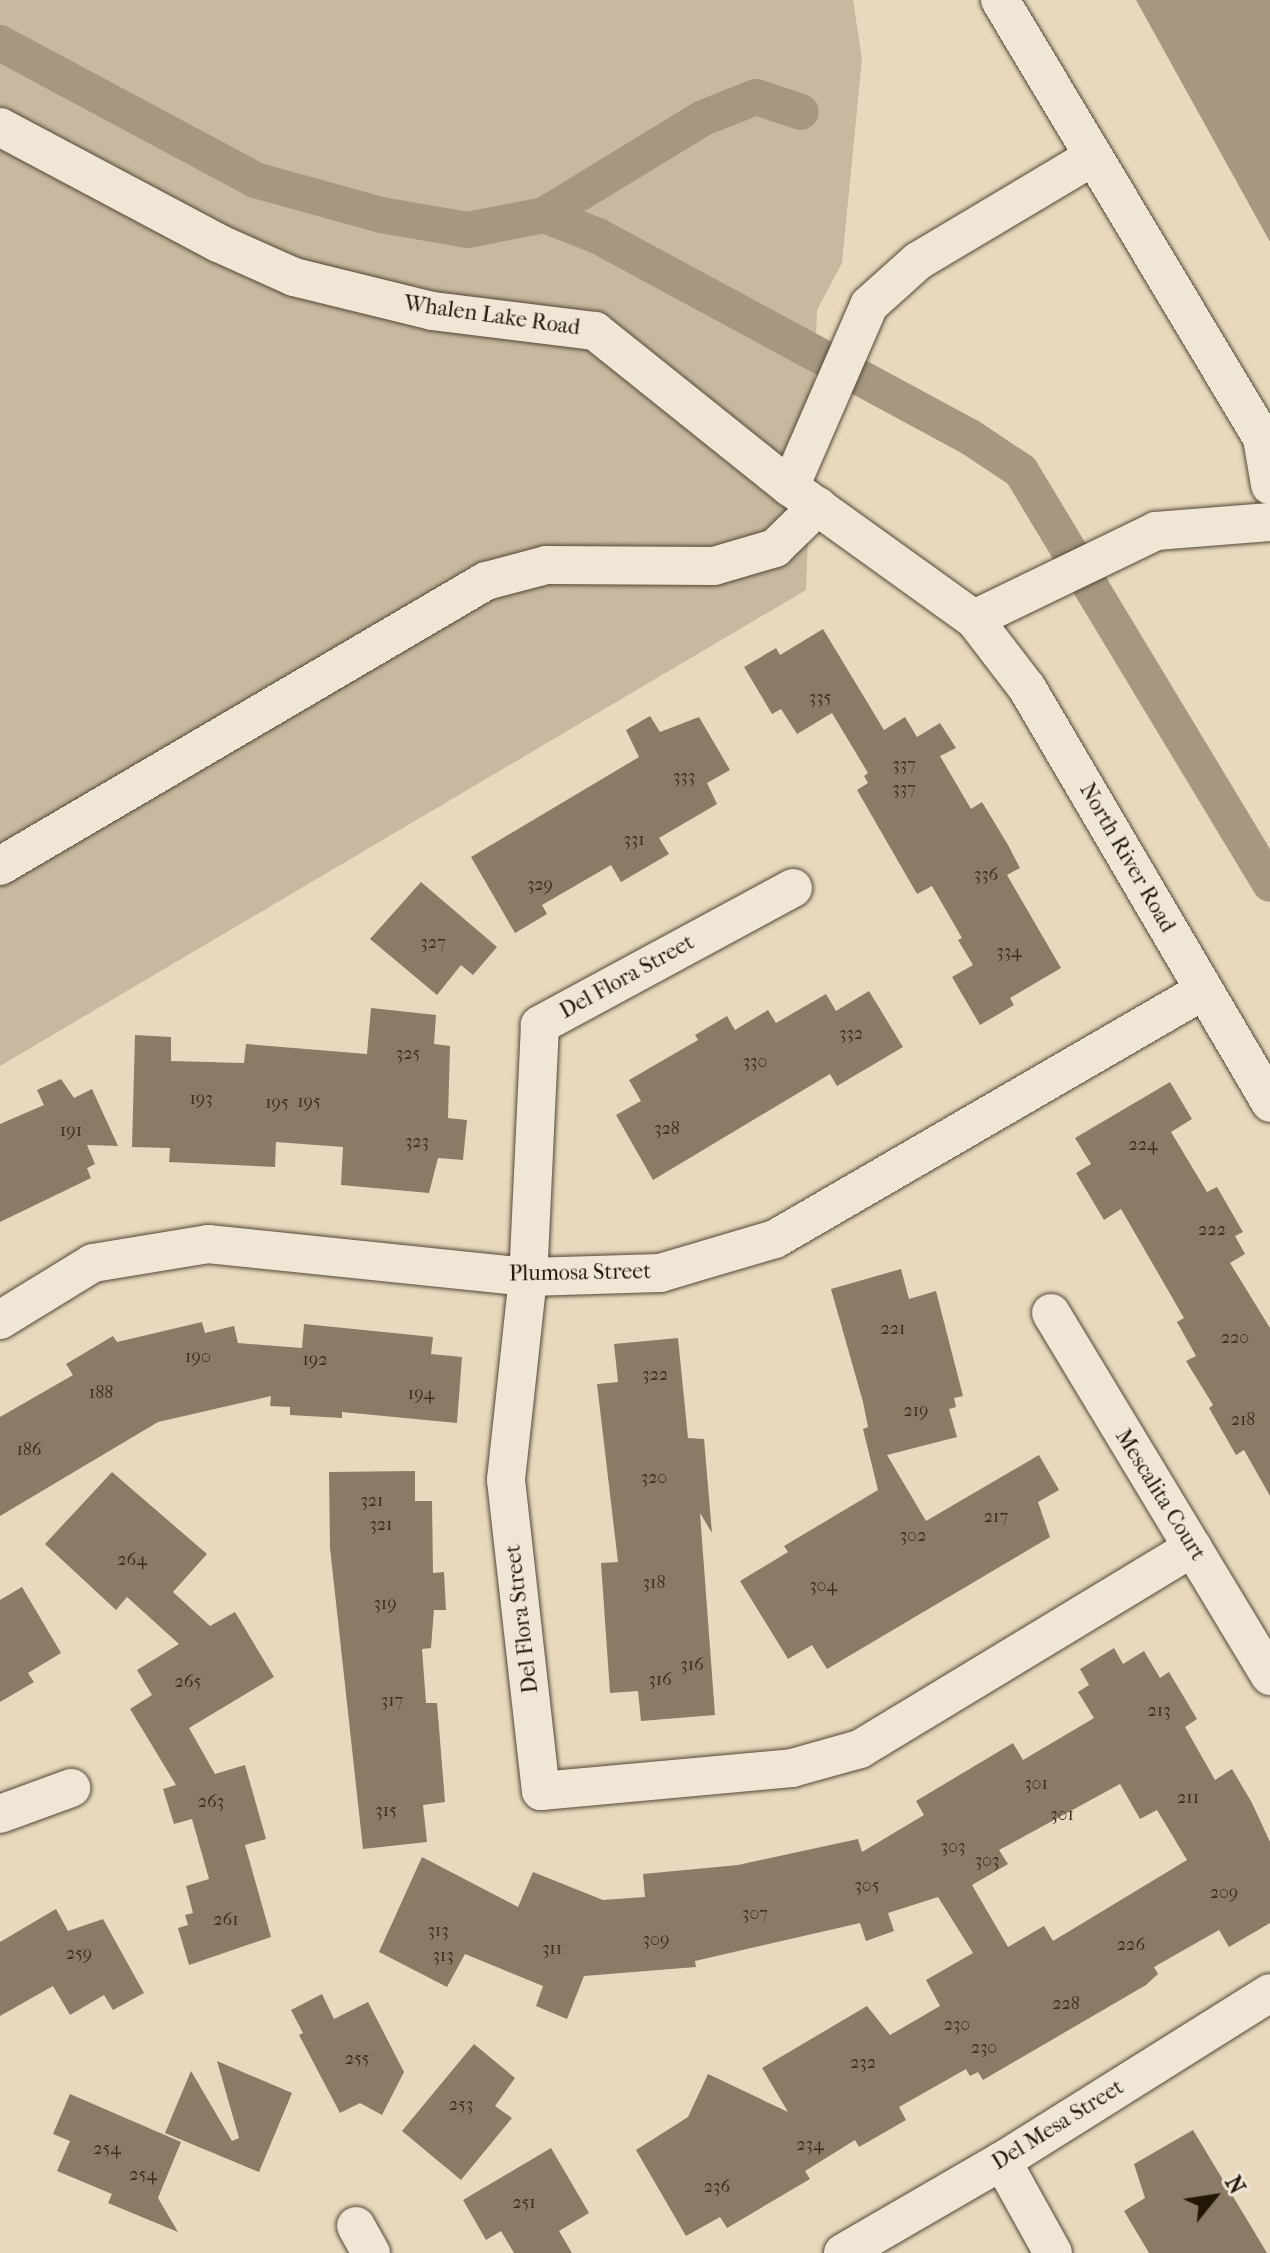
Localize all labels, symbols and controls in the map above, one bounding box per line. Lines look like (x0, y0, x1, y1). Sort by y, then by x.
street label: Whalen Lake Road (402, 291, 582, 341)
house number: 335 (809, 687, 831, 709)
house number: 337 (892, 754, 916, 776)
house number: 333 (673, 766, 695, 788)
house number: 337 (892, 778, 916, 800)
street label: North River Road (1073, 779, 1181, 937)
house number: 331 (623, 829, 645, 851)
house number: 336 (974, 864, 998, 886)
house number: 329 (527, 874, 553, 896)
street label: Del Flora Street (555, 929, 699, 1025)
house number: 327 (420, 932, 446, 954)
house number: 334 (996, 941, 1022, 963)
house number: 332 (839, 1023, 863, 1045)
house number: 325 (396, 1043, 420, 1065)
house number: 330 (743, 1051, 767, 1073)
house number: 193 (189, 1088, 213, 1110)
house number: 195 (297, 1091, 321, 1113)
house number: 195 (265, 1092, 289, 1114)
house number: 328 (654, 1118, 680, 1140)
house number: 191 (60, 1120, 82, 1142)
house number: 323 (405, 1131, 429, 1153)
house number: 224 (1128, 1134, 1158, 1156)
house number: 222 (1198, 1219, 1226, 1241)
street label: Plumosa Street (509, 1259, 651, 1287)
house number: 221 (881, 1318, 905, 1340)
house number: 220 (1221, 1327, 1249, 1349)
house number: 190 (185, 1346, 211, 1368)
house number: 192 (302, 1349, 328, 1371)
house number: 322 (642, 1364, 668, 1386)
house number: 188 (89, 1382, 113, 1404)
house number: 194 (408, 1383, 434, 1405)
house number: 219 (903, 1400, 929, 1422)
house number: 218 (1231, 1409, 1255, 1431)
street label: Mescalita Court (1109, 1425, 1211, 1565)
house number: 186 (16, 1439, 42, 1461)
house number: 320 (641, 1467, 667, 1489)
house number: 321 (360, 1490, 384, 1512)
house number: 217 (984, 1506, 1008, 1528)
house number: 321 (369, 1514, 393, 1536)
house number: 302 (900, 1525, 926, 1547)
street label: Del Flora Street (500, 1543, 544, 1695)
house number: 264 (117, 1549, 147, 1571)
house number: 318 (643, 1572, 665, 1594)
house number: 304 (809, 1575, 837, 1597)
house number: 319 (373, 1593, 397, 1615)
house number: 316 (680, 1654, 704, 1676)
house number: 316 (648, 1669, 672, 1691)
house number: 265 (175, 1671, 201, 1693)
house number: 317 (381, 1690, 403, 1712)
house number: 213 (1147, 1700, 1171, 1722)
house number: 301 (1024, 1773, 1048, 1795)
house number: 211 (1177, 1787, 1199, 1809)
house number: 263 (198, 1791, 224, 1813)
house number: 315 (375, 1800, 397, 1822)
house number: 301 (1050, 1804, 1074, 1826)
house number: 303 (941, 1836, 965, 1858)
house number: 303 (975, 1850, 999, 1872)
house number: 305 (854, 1875, 880, 1897)
house number: 209 (1210, 1882, 1238, 1904)
house number: 307 (742, 1903, 768, 1925)
house number: 261 (213, 1909, 239, 1931)
house number: 313 (427, 1920, 449, 1942)
house number: 309 (643, 1929, 669, 1951)
house number: 226 (1117, 1934, 1145, 1956)
house number: 311 (542, 1938, 562, 1960)
house number: 259 (66, 1943, 92, 1965)
house number: 313 (432, 1945, 454, 1967)
house number: 228 (1052, 1993, 1080, 2015)
house number: 230 (944, 2014, 970, 2036)
house number: 230 (971, 2037, 997, 2059)
house number: 255 (345, 2048, 369, 2070)
house number: 232 (850, 2052, 876, 2074)
street label: Del Mesa Street (987, 2074, 1129, 2176)
house number: 253 (449, 2094, 473, 2116)
house number: 234 (796, 2134, 824, 2156)
house number: 254 (93, 2138, 121, 2160)
north arrow (1174, 2157, 1254, 2237)
house number: 254 (129, 2164, 157, 2186)
text: N (1219, 2171, 1250, 2199)
house number: 236 (704, 2176, 730, 2198)
house number: 251 (512, 2192, 536, 2214)

